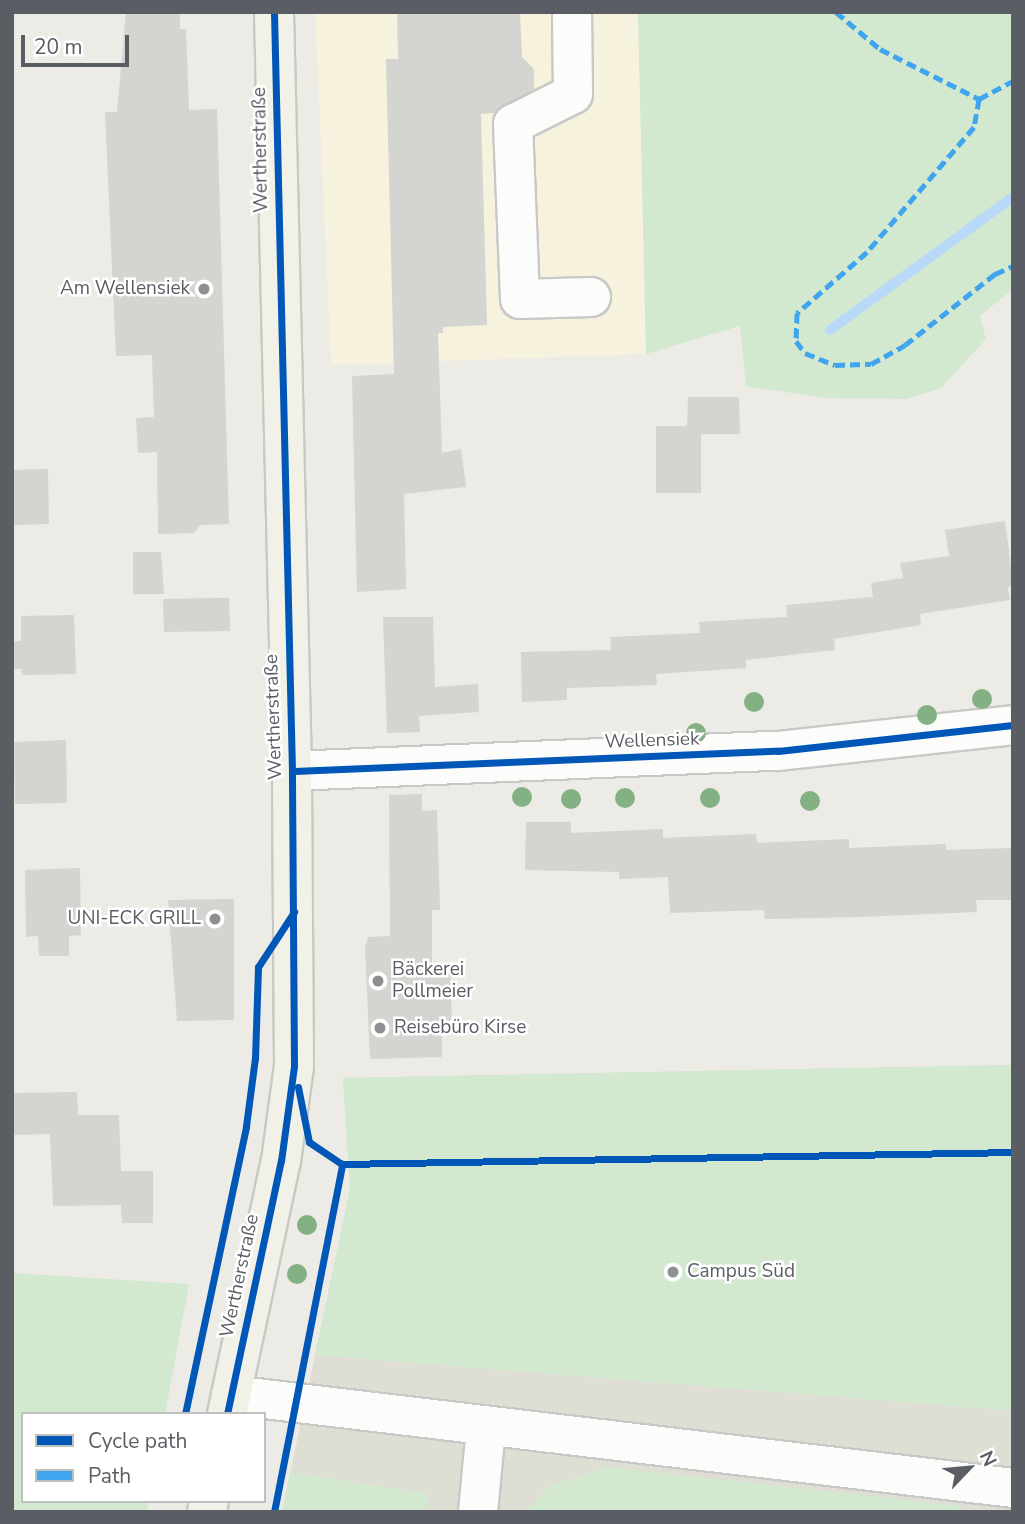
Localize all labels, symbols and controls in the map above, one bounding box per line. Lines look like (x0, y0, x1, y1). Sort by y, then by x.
scale bar (24, 21, 133, 65)
text: 20 m (34, 33, 83, 61)
street label: Wertherstraße (249, 87, 273, 213)
place label: Am Wellensiek (60, 278, 190, 300)
marker: Am Wellensiek (196, 281, 212, 297)
street label: Wertherstraße (260, 654, 288, 780)
street label: Wellensiek (604, 728, 700, 754)
place label: UNI-ECK GRILL (68, 908, 201, 930)
marker: UNI-ECK GRILL (207, 911, 223, 927)
place label: Bäckerei Pollmeier (392, 959, 473, 1003)
marker: Bäckerei Pollmeier (370, 973, 386, 989)
place label: Reisebüro Kirse (394, 1017, 526, 1039)
marker: Reisebüro Kirse (372, 1020, 388, 1036)
street label: Wertherstraße (216, 1212, 264, 1340)
place label: Campus Süd (687, 1261, 795, 1283)
marker: Campus Süd (665, 1264, 681, 1280)
legend (21, 1412, 266, 1503)
text: Cycle path (88, 1427, 187, 1455)
north arrow (934, 1433, 1004, 1503)
text: N (973, 1447, 1003, 1471)
text: Path (88, 1462, 131, 1490)

